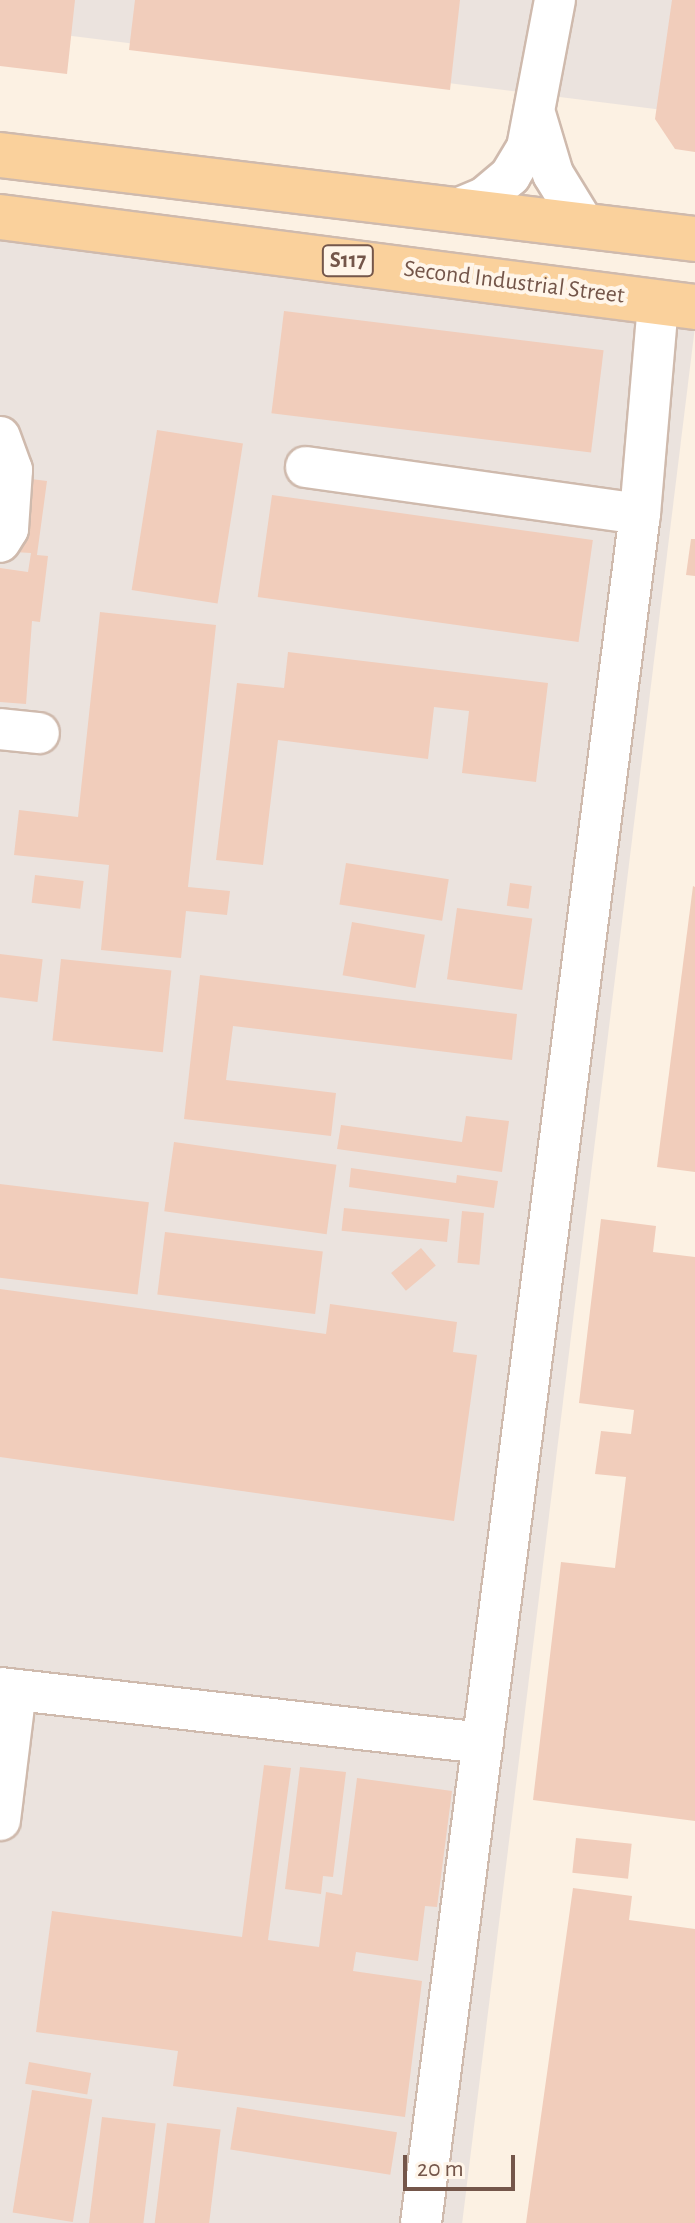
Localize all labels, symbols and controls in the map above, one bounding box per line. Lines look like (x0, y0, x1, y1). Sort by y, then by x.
road number: S117 (320, 243, 376, 279)
street label: Second Industrial Street (402, 255, 626, 311)
scale bar (407, 2139, 519, 2189)
text: 20 m (417, 2157, 464, 2181)

